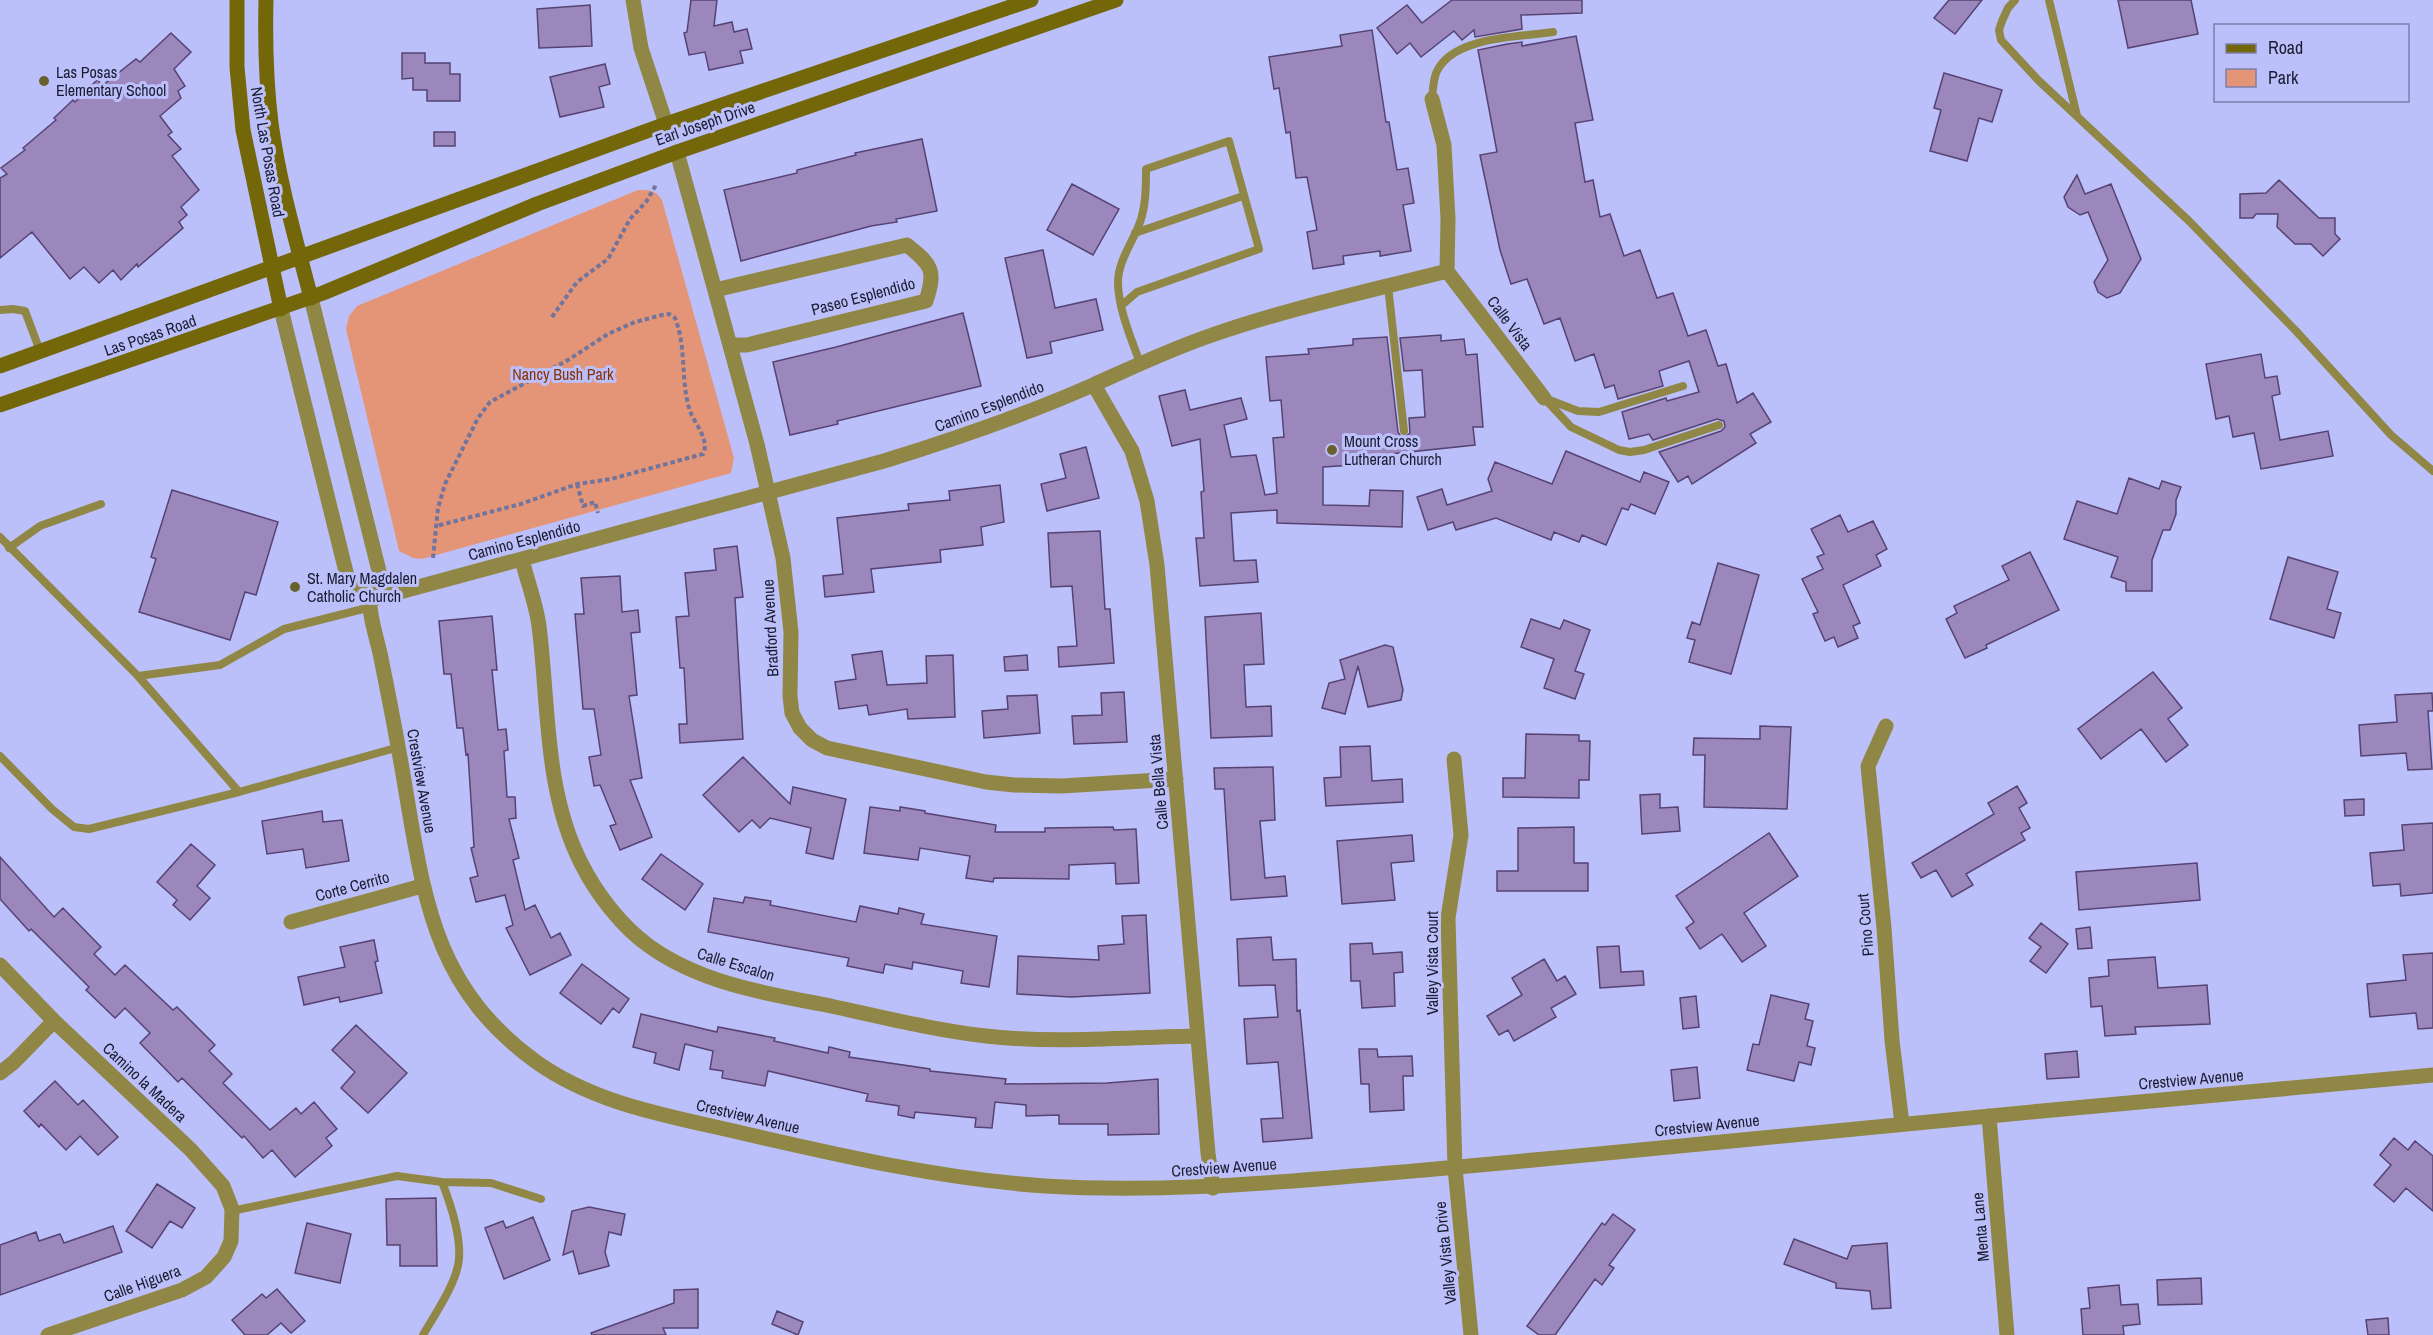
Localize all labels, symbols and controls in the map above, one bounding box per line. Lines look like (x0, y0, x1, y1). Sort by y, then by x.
legend (2214, 24, 2409, 102)
text: Road (2268, 35, 2303, 60)
place label: Las Posas Elementary School (56, 61, 166, 101)
text: Park (2268, 65, 2299, 90)
marker: Las Posas Elementary School (37, 74, 51, 88)
street label: North Las Posas Road (246, 85, 290, 219)
street label: Earl Joseph Drive (652, 96, 758, 150)
street label: Paseo Esplendido (809, 272, 917, 320)
street label: Calle Vista (1482, 291, 1538, 355)
street label: Las Posas Road (101, 309, 199, 361)
park label: Nancy Bush Park (512, 363, 614, 385)
street label: Camino Esplendido (931, 375, 1047, 437)
place label: Mount Cross Lutheran Church (1344, 430, 1442, 470)
marker: Mount Cross Lutheran Church (1325, 443, 1339, 457)
street label: Camino Esplendido (465, 514, 583, 566)
place label: St. Mary Magdalen Catholic Church (307, 567, 417, 607)
street label: Bradford Avenue (756, 579, 784, 677)
marker: St. Mary Magdalen Catholic Church (288, 580, 302, 594)
street label: Crestview Avenue (402, 727, 442, 835)
street label: Calle Bella Vista (1143, 733, 1173, 831)
street label: Corte Cerrito (313, 866, 391, 906)
street label: Pino Court (1851, 892, 1879, 957)
street label: Valley Vista Court (1421, 911, 1443, 1015)
street label: Calle Escalon (694, 942, 778, 986)
street label: Camino la Madera (98, 1037, 192, 1127)
street label: Crestview Avenue (2137, 1063, 2245, 1095)
street label: Crestview Avenue (694, 1093, 802, 1139)
street label: Crestview Avenue (1653, 1109, 1761, 1141)
street label: Crestview Avenue (1171, 1152, 1277, 1182)
street label: Menta Lane (1966, 1192, 1994, 1262)
street label: Valley Vista Drive (1429, 1201, 1461, 1305)
street label: Calle Higuera (101, 1259, 184, 1307)

